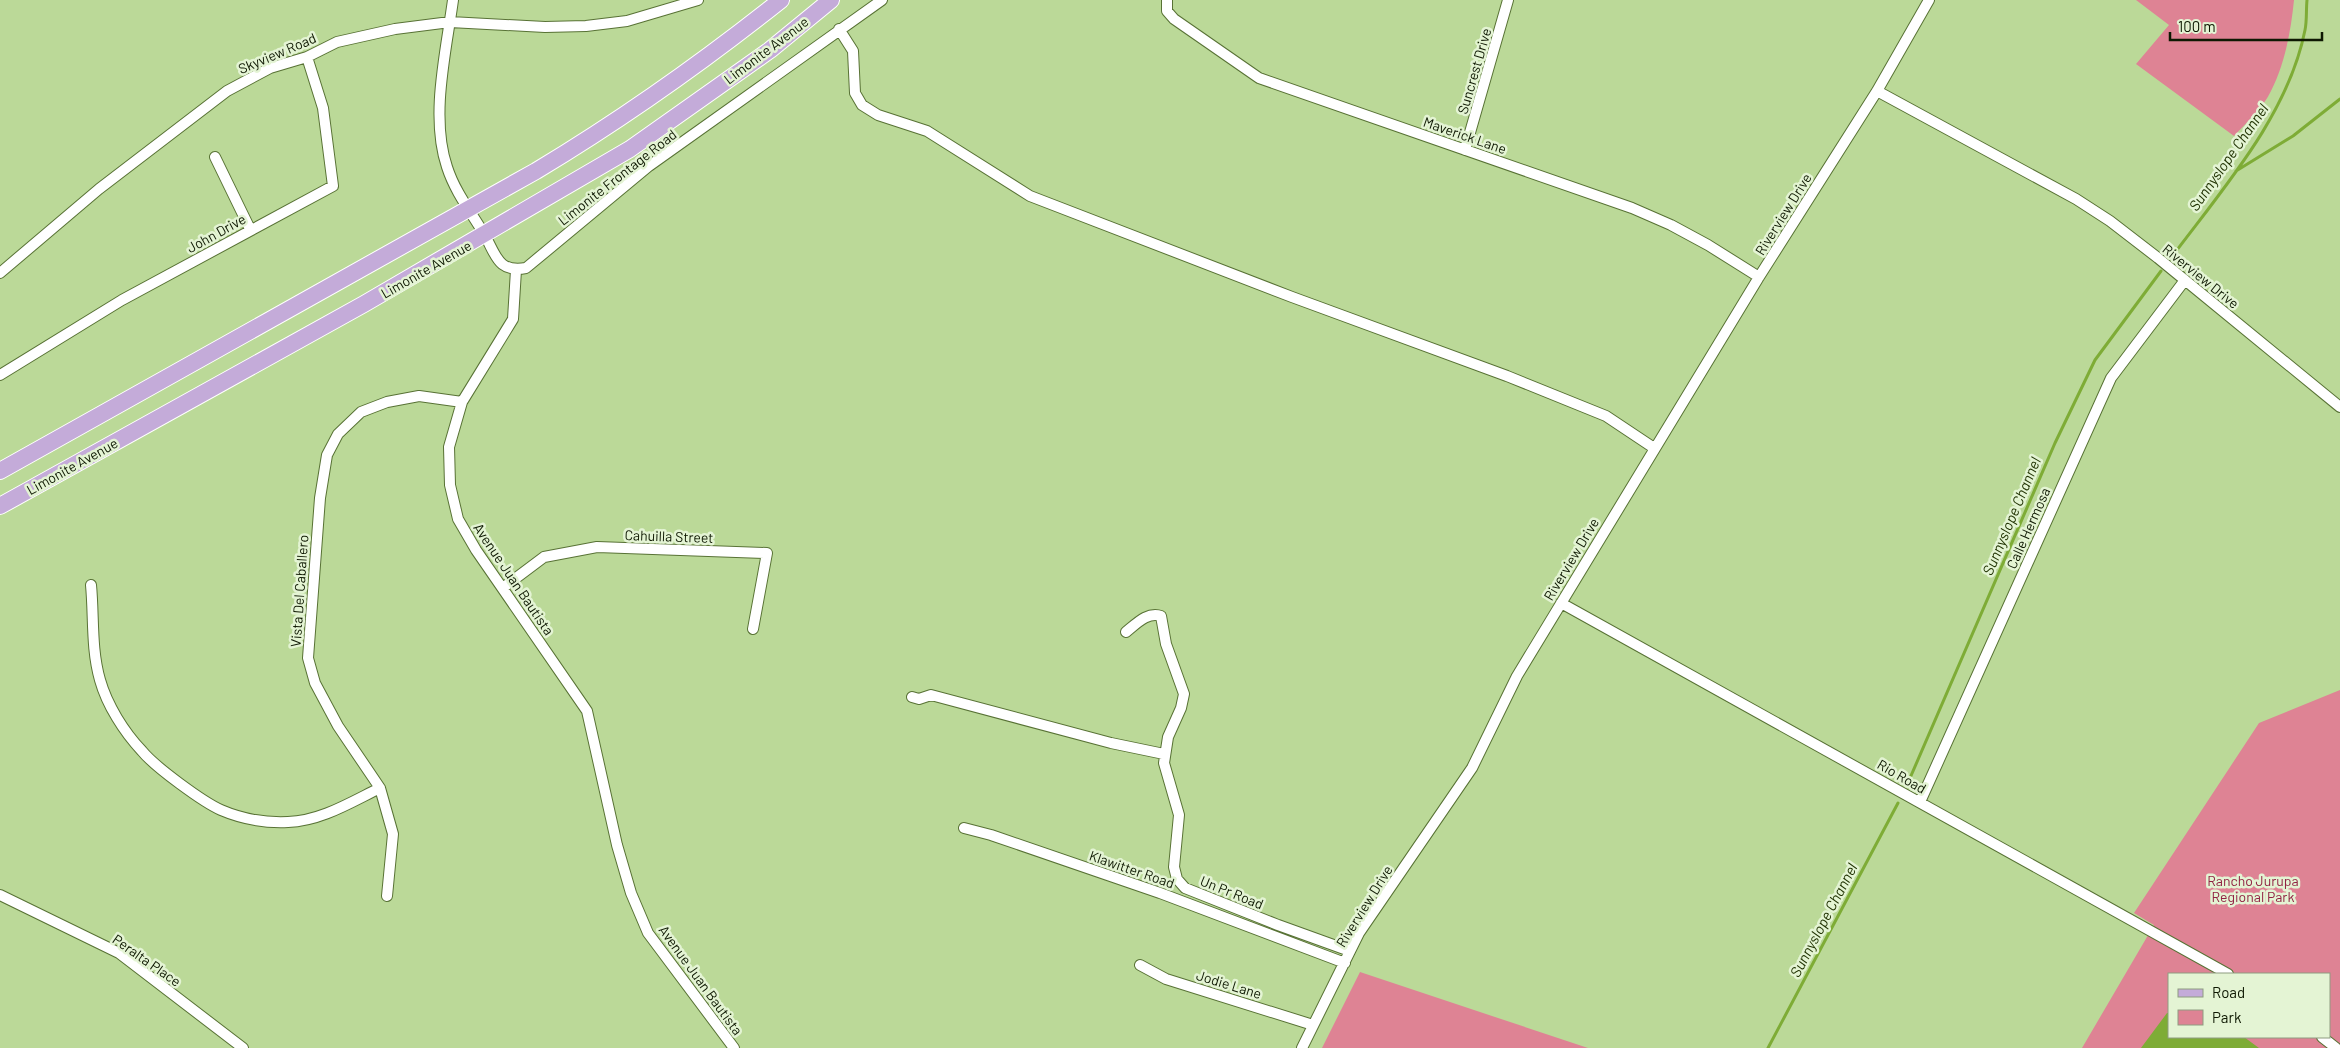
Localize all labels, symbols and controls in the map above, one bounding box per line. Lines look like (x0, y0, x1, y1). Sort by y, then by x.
scale bar (2170, 10, 2322, 42)
street label: Limonite Avenue (720, 13, 812, 87)
text: 100 m (2178, 17, 2216, 35)
street label: Suncrest Drive (1454, 26, 1494, 116)
street label: Skyview Road (235, 29, 319, 77)
water label: Sunnyslope Channel (2184, 100, 2272, 214)
street label: Maverick Lane (1421, 113, 1509, 157)
street label: Limonite Frontage Road (554, 125, 680, 229)
street label: Riverview Drive (1751, 170, 1815, 258)
street label: John Drive (184, 210, 248, 256)
street label: Limonite Avenue (378, 236, 474, 302)
street label: Riverview Drive (2159, 240, 2243, 312)
street label: Limonite Avenue (24, 434, 120, 498)
water label: Sunnyslope Channel (1978, 454, 2044, 578)
street label: Calle Hermosa (2003, 485, 2053, 571)
street label: Riverview Drive (1540, 515, 1602, 603)
street label: Avenue Juan Bautista (470, 520, 558, 638)
street label: Cahuilla Street (624, 526, 714, 546)
street label: Vista Del Caballero (287, 534, 311, 648)
street label: Rio Road (1875, 755, 1929, 797)
street label: Klawitter Road (1087, 847, 1177, 891)
water label: Sunnyslope Channel (1785, 859, 1861, 980)
street label: Riverview Drive (1332, 862, 1396, 950)
street label: Un Pr Road (1198, 872, 1266, 912)
park label: Rancho Jurupa Regional Park (2207, 872, 2299, 905)
street label: Avenue Juan Bautista (656, 922, 746, 1038)
street label: Peralta Place (110, 930, 184, 990)
street label: Jodie Lane (1194, 966, 1264, 1002)
legend (2168, 973, 2330, 1038)
text: Road (2212, 983, 2245, 1001)
text: Park (2212, 1008, 2242, 1026)

